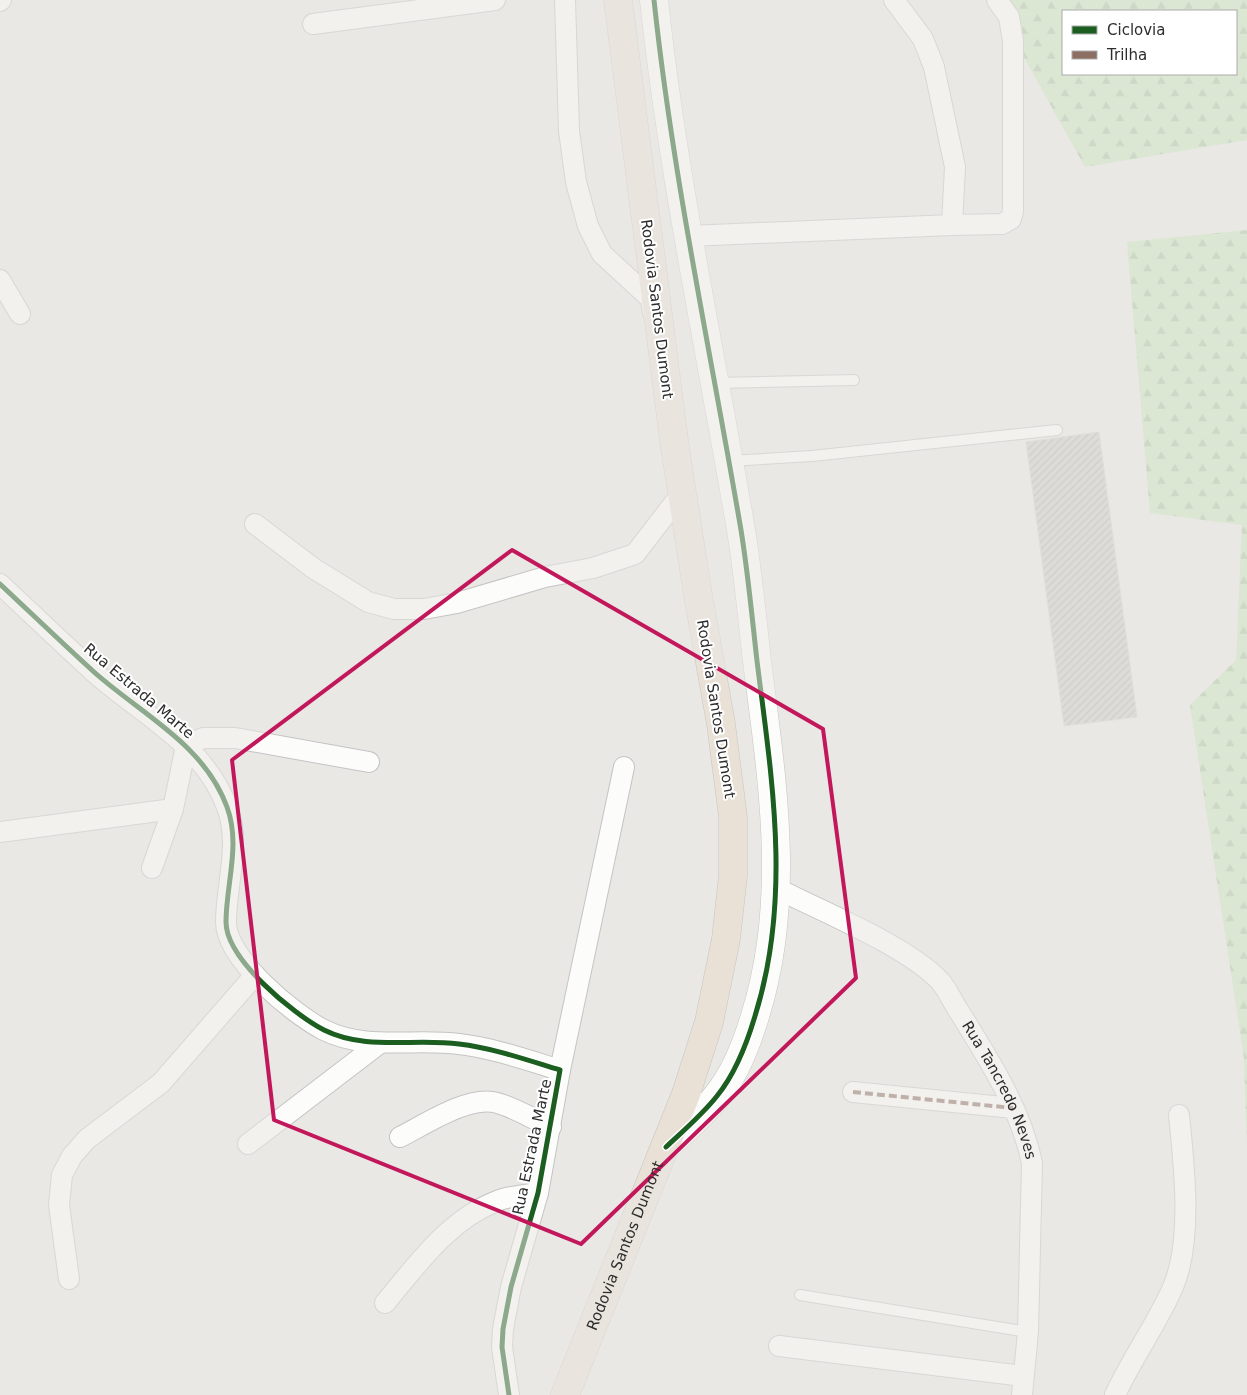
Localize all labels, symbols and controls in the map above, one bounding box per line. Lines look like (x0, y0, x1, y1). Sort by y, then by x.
legend (1062, 10, 1237, 75)
text: Ciclovia (1107, 21, 1165, 39)
text: Trilha (1106, 46, 1147, 64)
street label: Rodovia Santos Dumont (637, 218, 677, 400)
street label: Rodovia Santos Dumont (693, 618, 739, 800)
street label: Rua Estrada Marte (80, 640, 198, 742)
street label: Rua Tancredo Neves (958, 1018, 1040, 1161)
street label: Rua Estrada Marte (509, 1077, 555, 1217)
street label: Rodovia Santos Dumont (583, 1158, 667, 1333)

